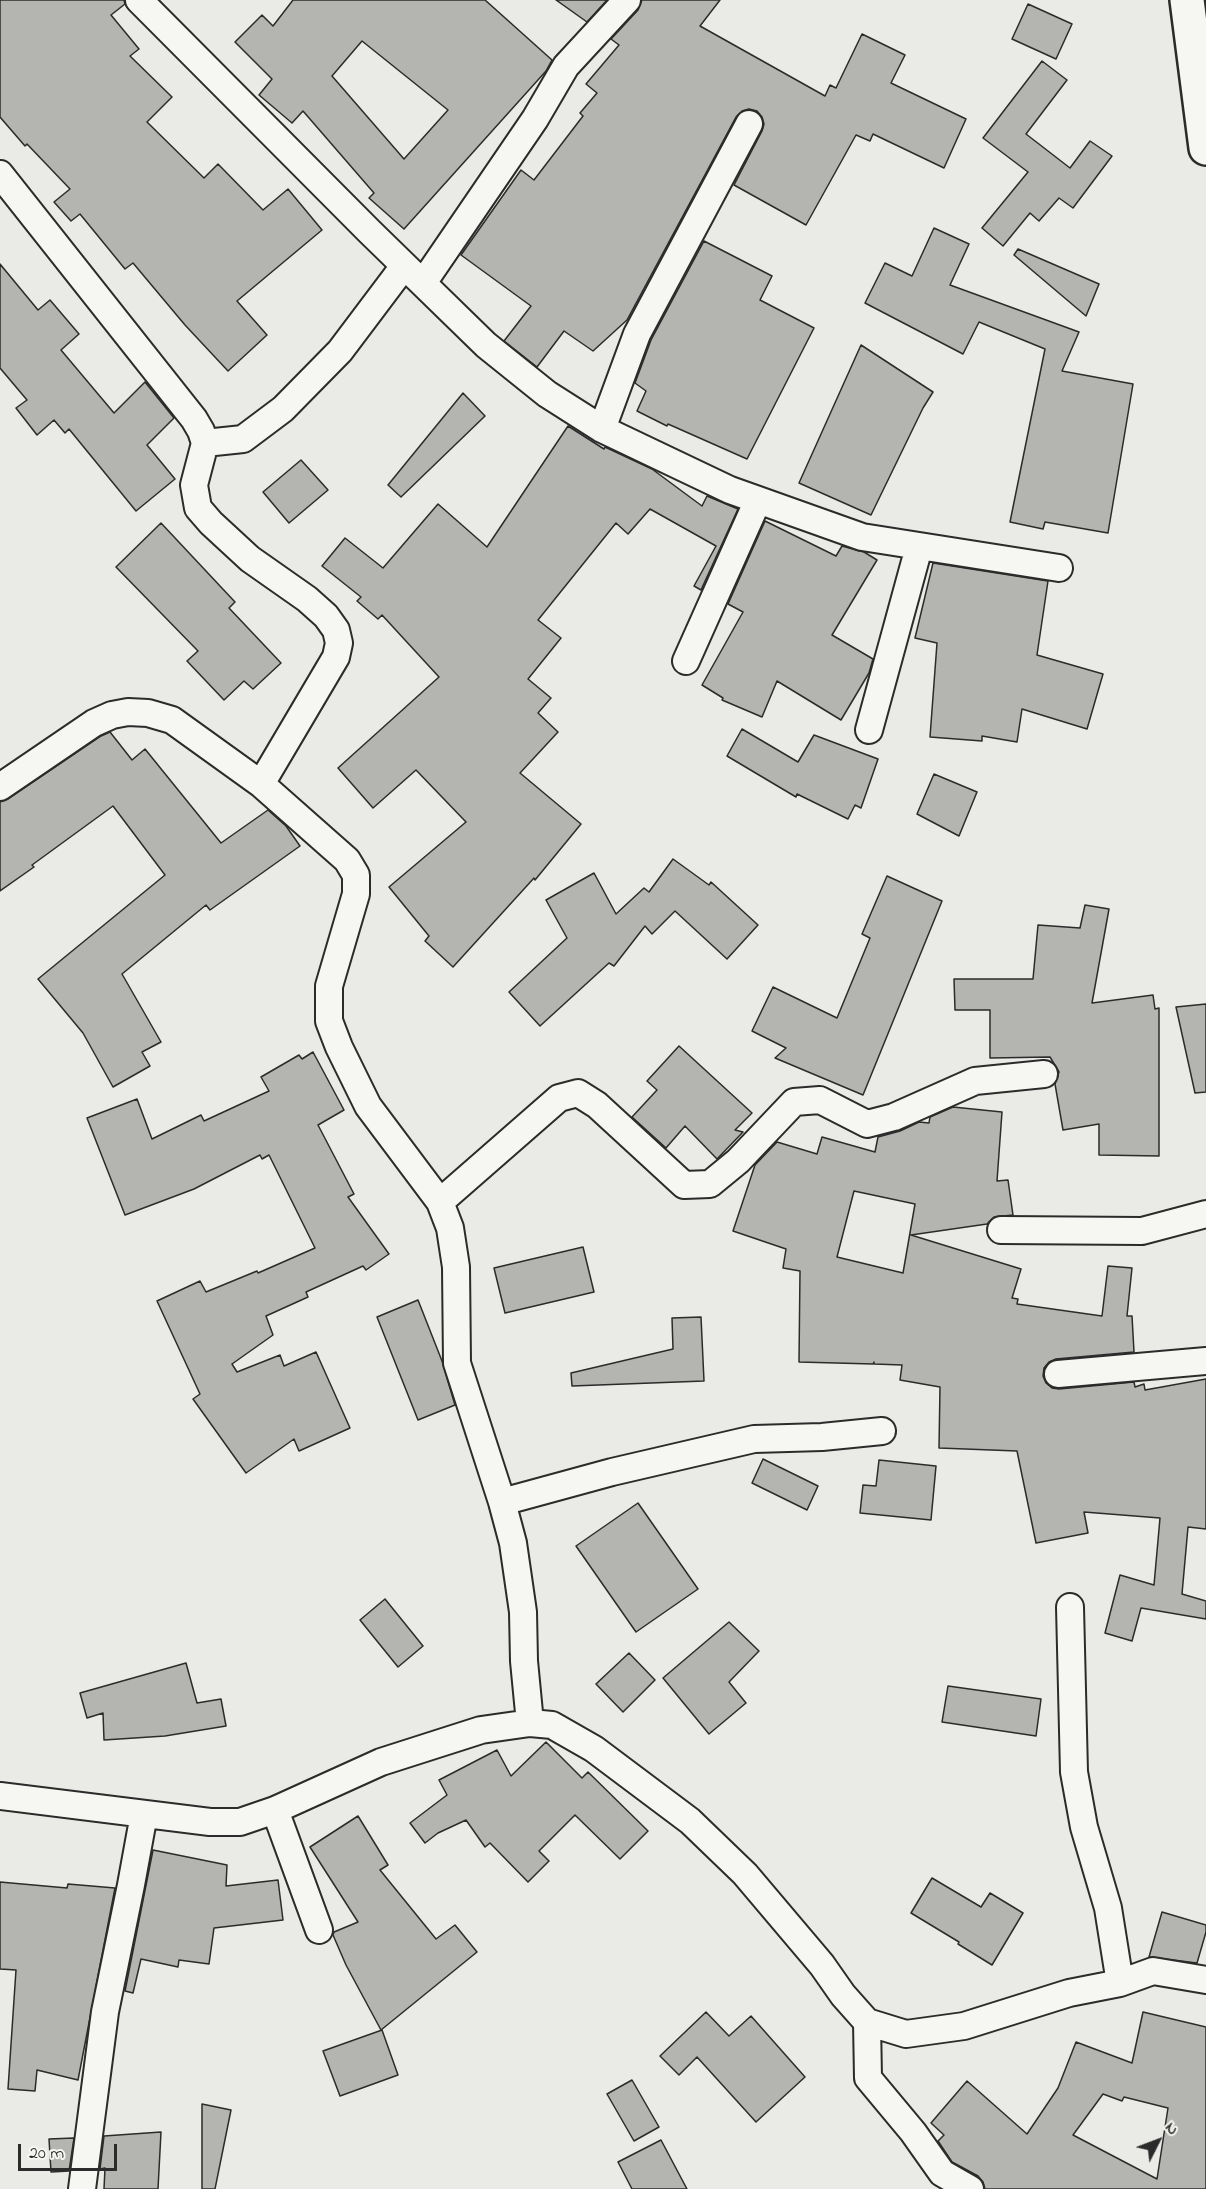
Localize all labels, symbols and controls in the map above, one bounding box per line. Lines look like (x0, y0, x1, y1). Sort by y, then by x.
north arrow (1128, 2111, 1188, 2171)
text: N (1159, 2117, 1184, 2141)
scale bar (21, 2132, 120, 2170)
text: 20 m (29, 2141, 64, 2167)

